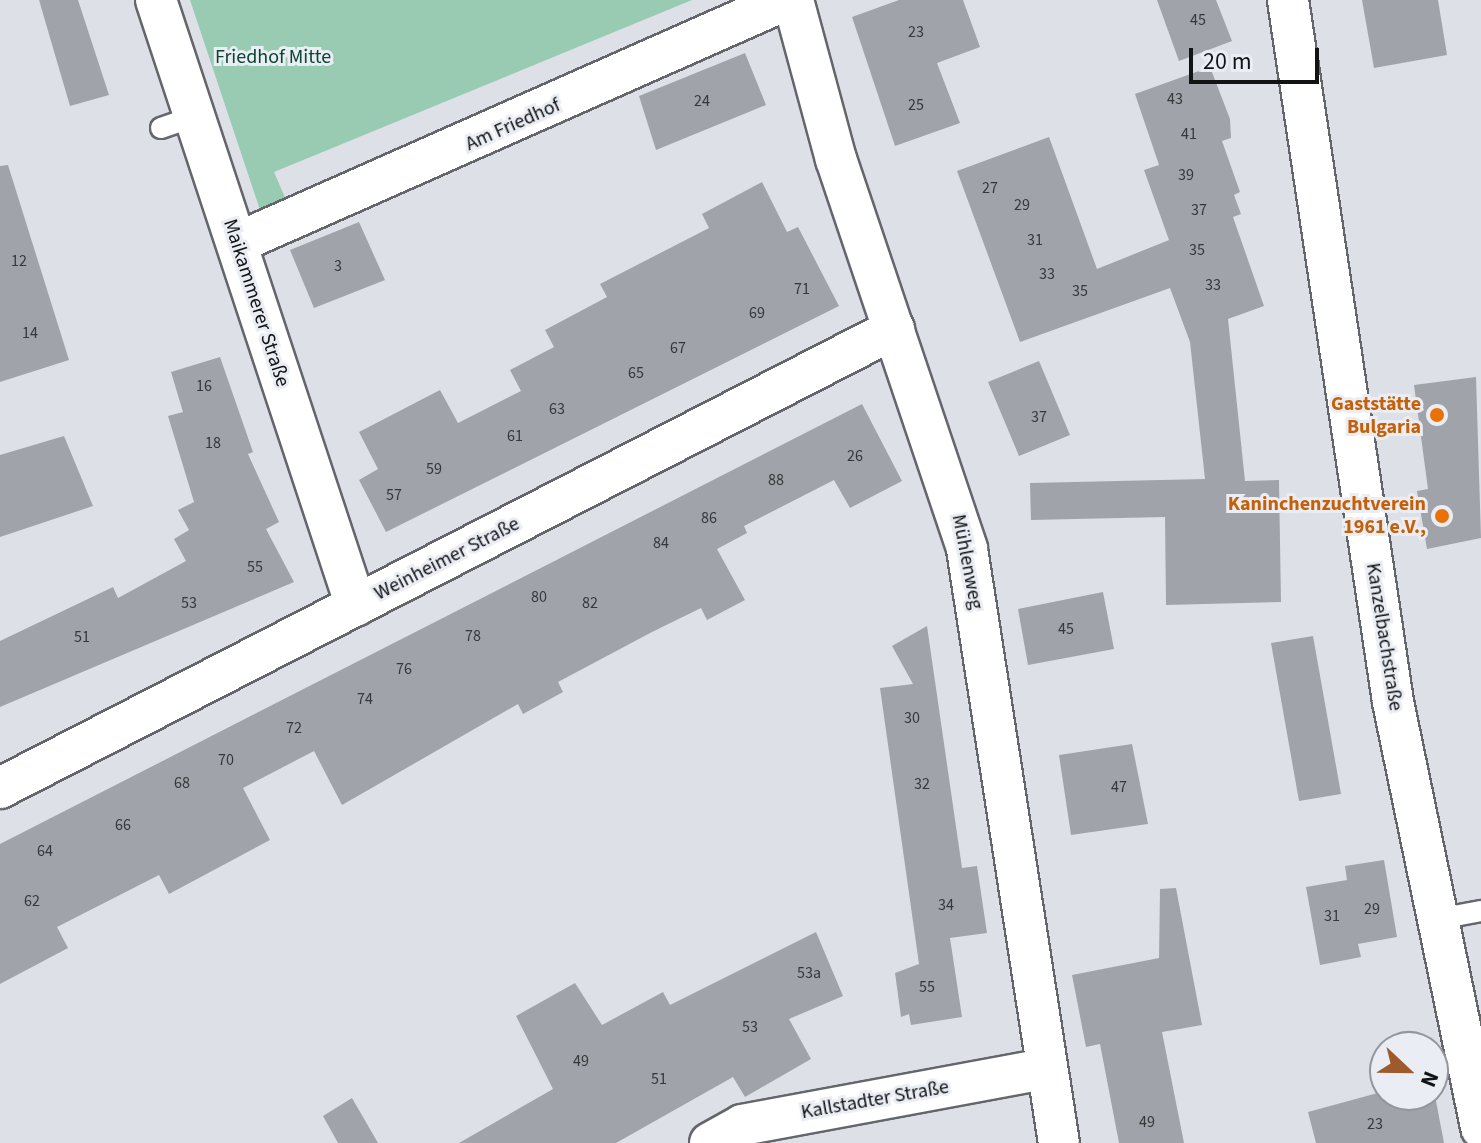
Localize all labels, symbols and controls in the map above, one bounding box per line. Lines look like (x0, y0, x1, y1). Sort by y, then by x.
house number: 45 (1190, 10, 1206, 30)
house number: 23 (908, 22, 924, 42)
scale bar (1193, 32, 1323, 82)
text: 20 m (1203, 44, 1252, 79)
park label: Friedhof Mitte (215, 45, 331, 69)
house number: 43 (1167, 89, 1183, 109)
house number: 24 (694, 91, 710, 111)
street label: Am Friedhof (462, 93, 564, 157)
house number: 25 (908, 95, 924, 115)
house number: 41 (1181, 124, 1197, 144)
house number: 39 (1178, 165, 1194, 185)
house number: 27 (982, 178, 998, 198)
house number: 29 (1014, 195, 1030, 215)
house number: 37 (1191, 200, 1207, 220)
street label: Maikammerer Straße (218, 216, 294, 390)
house number: 31 (1027, 230, 1043, 250)
house number: 35 (1189, 240, 1205, 260)
house number: 12 (11, 251, 27, 271)
house number: 3 (334, 256, 342, 276)
house number: 33 (1039, 264, 1055, 284)
house number: 33 (1205, 275, 1221, 295)
house number: 71 (794, 279, 810, 299)
house number: 35 (1072, 281, 1088, 301)
house number: 69 (749, 303, 765, 323)
house number: 14 (22, 323, 38, 343)
house number: 67 (670, 338, 686, 358)
house number: 65 (628, 363, 644, 383)
house number: 16 (196, 376, 212, 396)
place label: Gaststätte Bulgaria (1331, 392, 1421, 439)
house number: 63 (549, 399, 565, 419)
marker: Gaststätte Bulgaria (1428, 406, 1446, 424)
house number: 37 (1031, 407, 1047, 427)
house number: 61 (507, 426, 523, 446)
house number: 18 (205, 433, 221, 453)
house number: 26 (847, 446, 863, 466)
house number: 59 (426, 459, 442, 479)
house number: 88 (768, 470, 784, 490)
house number: 57 (386, 485, 402, 505)
place label: Kaninchenzuchtverein 1961 e.V., (1228, 492, 1426, 539)
marker: Kaninchenzuchtverein 1961 e.V., (1433, 507, 1451, 525)
house number: 86 (701, 508, 717, 528)
street label: Weinheimer Straße (370, 512, 524, 606)
street label: Mühlenweg (946, 512, 988, 612)
house number: 84 (653, 533, 669, 553)
house number: 55 (247, 557, 263, 577)
street label: Kanzelbachstraße (1360, 561, 1408, 713)
house number: 80 (531, 587, 547, 607)
house number: 53 (181, 593, 197, 613)
house number: 82 (582, 593, 598, 613)
house number: 45 (1058, 619, 1074, 639)
house number: 78 (465, 626, 481, 646)
house number: 51 (74, 627, 90, 647)
house number: 76 (396, 659, 412, 679)
house number: 74 (357, 689, 373, 709)
house number: 30 (904, 708, 920, 728)
house number: 72 (286, 718, 302, 738)
house number: 70 (218, 750, 234, 770)
house number: 68 (174, 773, 190, 793)
house number: 32 (914, 774, 930, 794)
house number: 47 (1111, 777, 1127, 797)
house number: 66 (115, 815, 131, 835)
house number: 64 (37, 841, 53, 861)
house number: 62 (24, 891, 40, 911)
house number: 34 (938, 895, 954, 915)
house number: 29 (1364, 899, 1380, 919)
house number: 31 (1324, 906, 1340, 926)
house number: 53a (797, 963, 821, 983)
house number: 55 (919, 977, 935, 997)
house number: 53 (742, 1017, 758, 1037)
north arrow (1369, 1031, 1449, 1111)
house number: 49 (573, 1051, 589, 1071)
text: N (1412, 1066, 1447, 1092)
house number: 51 (651, 1069, 667, 1089)
street label: Kallstadter Straße (799, 1075, 951, 1125)
house number: 49 (1139, 1112, 1155, 1132)
house number: 23 (1367, 1114, 1383, 1134)

